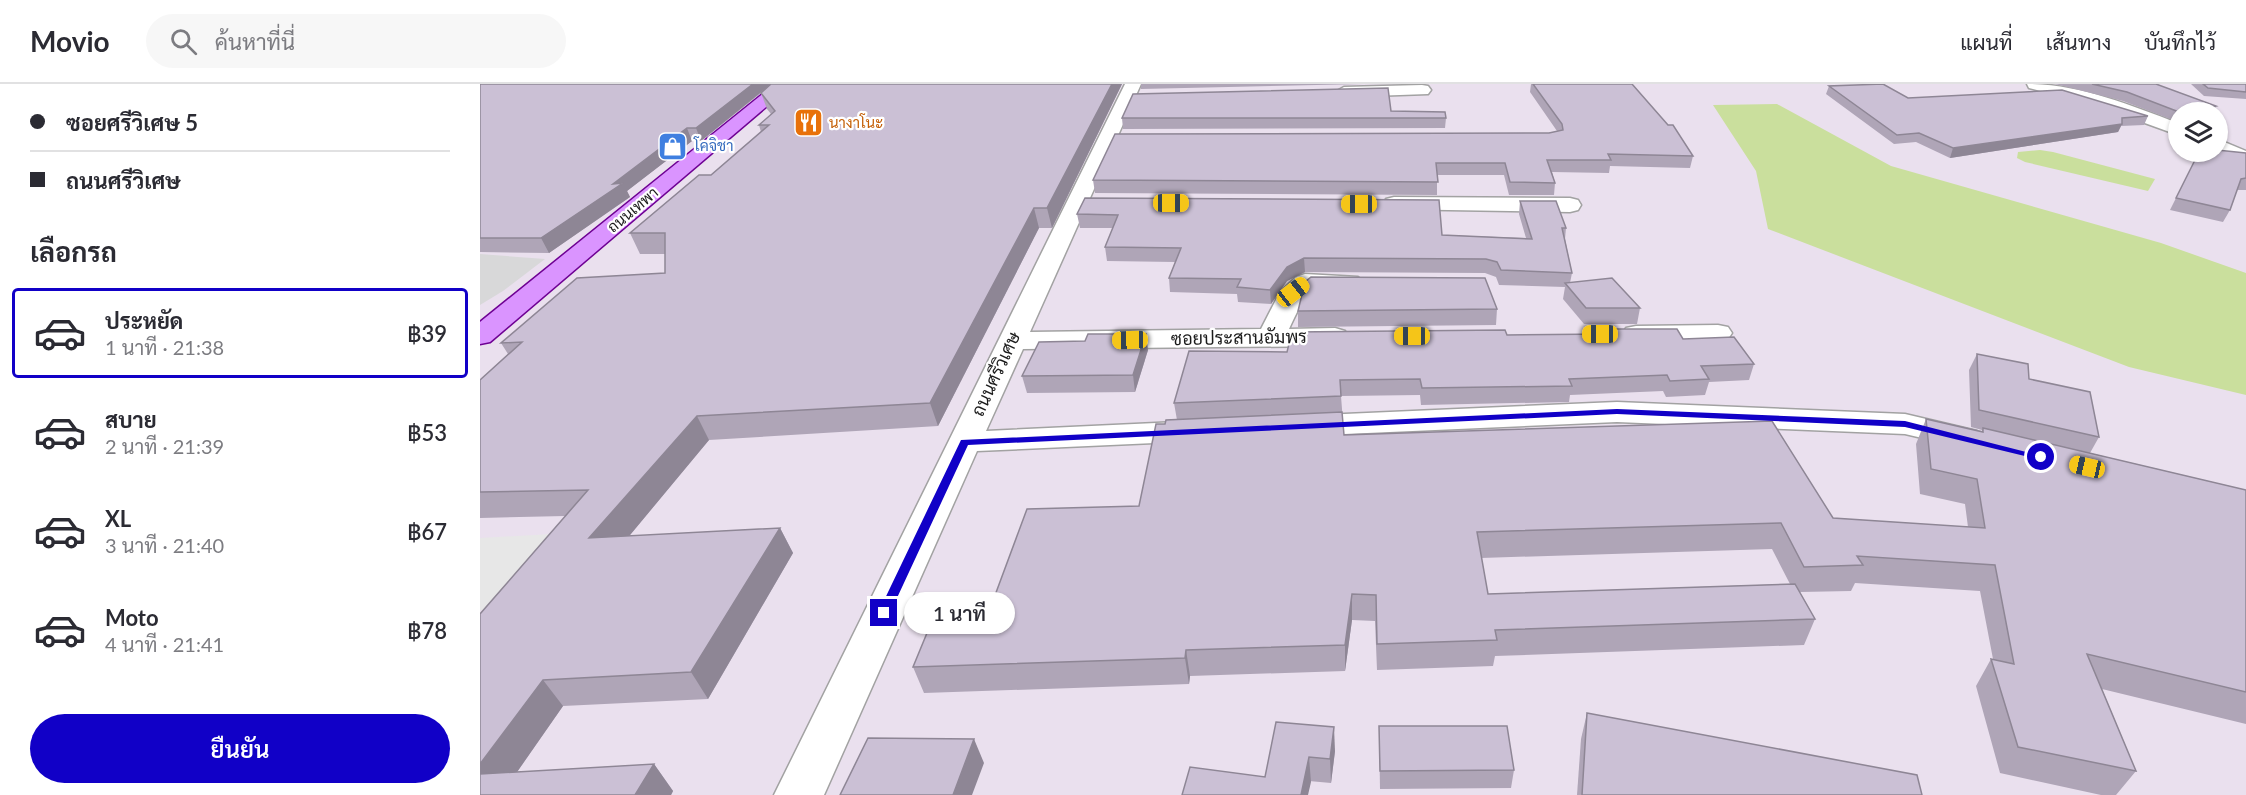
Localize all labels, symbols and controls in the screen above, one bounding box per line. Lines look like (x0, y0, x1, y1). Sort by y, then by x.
search box (146, 14, 566, 68)
text: Movio (30, 24, 110, 58)
icon: search (167, 25, 200, 58)
text: ค้นหาที่นี่ (215, 28, 295, 55)
text: แผนที่ (1960, 29, 2013, 54)
text: เส้นทาง (2046, 29, 2111, 54)
text: บันทึกไว้ (2144, 29, 2216, 54)
map controls (2168, 102, 2228, 162)
button: layers (2168, 102, 2228, 162)
restaurant icon: นางาโนะ (792, 107, 824, 139)
text: ซอยศรีวิเศษ 5 (66, 109, 198, 136)
place label: นางาโนะ (829, 113, 883, 131)
shop icon: โคจิชา (657, 130, 689, 162)
place label: โคจิชา (693, 136, 733, 154)
text: ถนนศรีวิเศษ (66, 167, 181, 194)
street label: ถนนเทพา (603, 183, 661, 236)
car (1153, 194, 1189, 212)
car (1341, 195, 1377, 213)
text: เลือกรถ (30, 235, 117, 268)
car (1273, 274, 1313, 310)
icon: car (33, 306, 87, 360)
text: ประหยัด (105, 307, 183, 334)
text: ฿39 (407, 320, 447, 347)
street label: ซอยประสานอัมพร (1171, 325, 1307, 349)
car (1582, 325, 1618, 343)
street label: ถนนศรีวิเศษ (965, 327, 1025, 419)
car (1394, 327, 1430, 345)
car (1112, 331, 1148, 349)
text: 1 นาที · 21:38 (105, 335, 224, 359)
icon: car (33, 405, 87, 459)
text: สบาย (105, 406, 157, 433)
text: ฿53 (407, 419, 447, 446)
text: 2 นาที · 21:39 (105, 434, 224, 458)
route start (2027, 443, 2054, 470)
car (2067, 454, 2107, 480)
icon: car (33, 504, 87, 558)
text: XL (105, 505, 131, 532)
text: ฿67 (407, 518, 447, 545)
text: 3 นาที · 21:40 (105, 533, 224, 557)
callout: 1 นาที (905, 592, 1016, 634)
route end (870, 599, 897, 626)
text: 1 นาที (933, 601, 986, 625)
icon: car (33, 603, 87, 657)
text: Moto (105, 604, 159, 631)
text: ฿78 (407, 617, 447, 644)
text: 4 นาที · 21:41 (105, 632, 224, 656)
button: ยืนยัน (30, 714, 450, 783)

